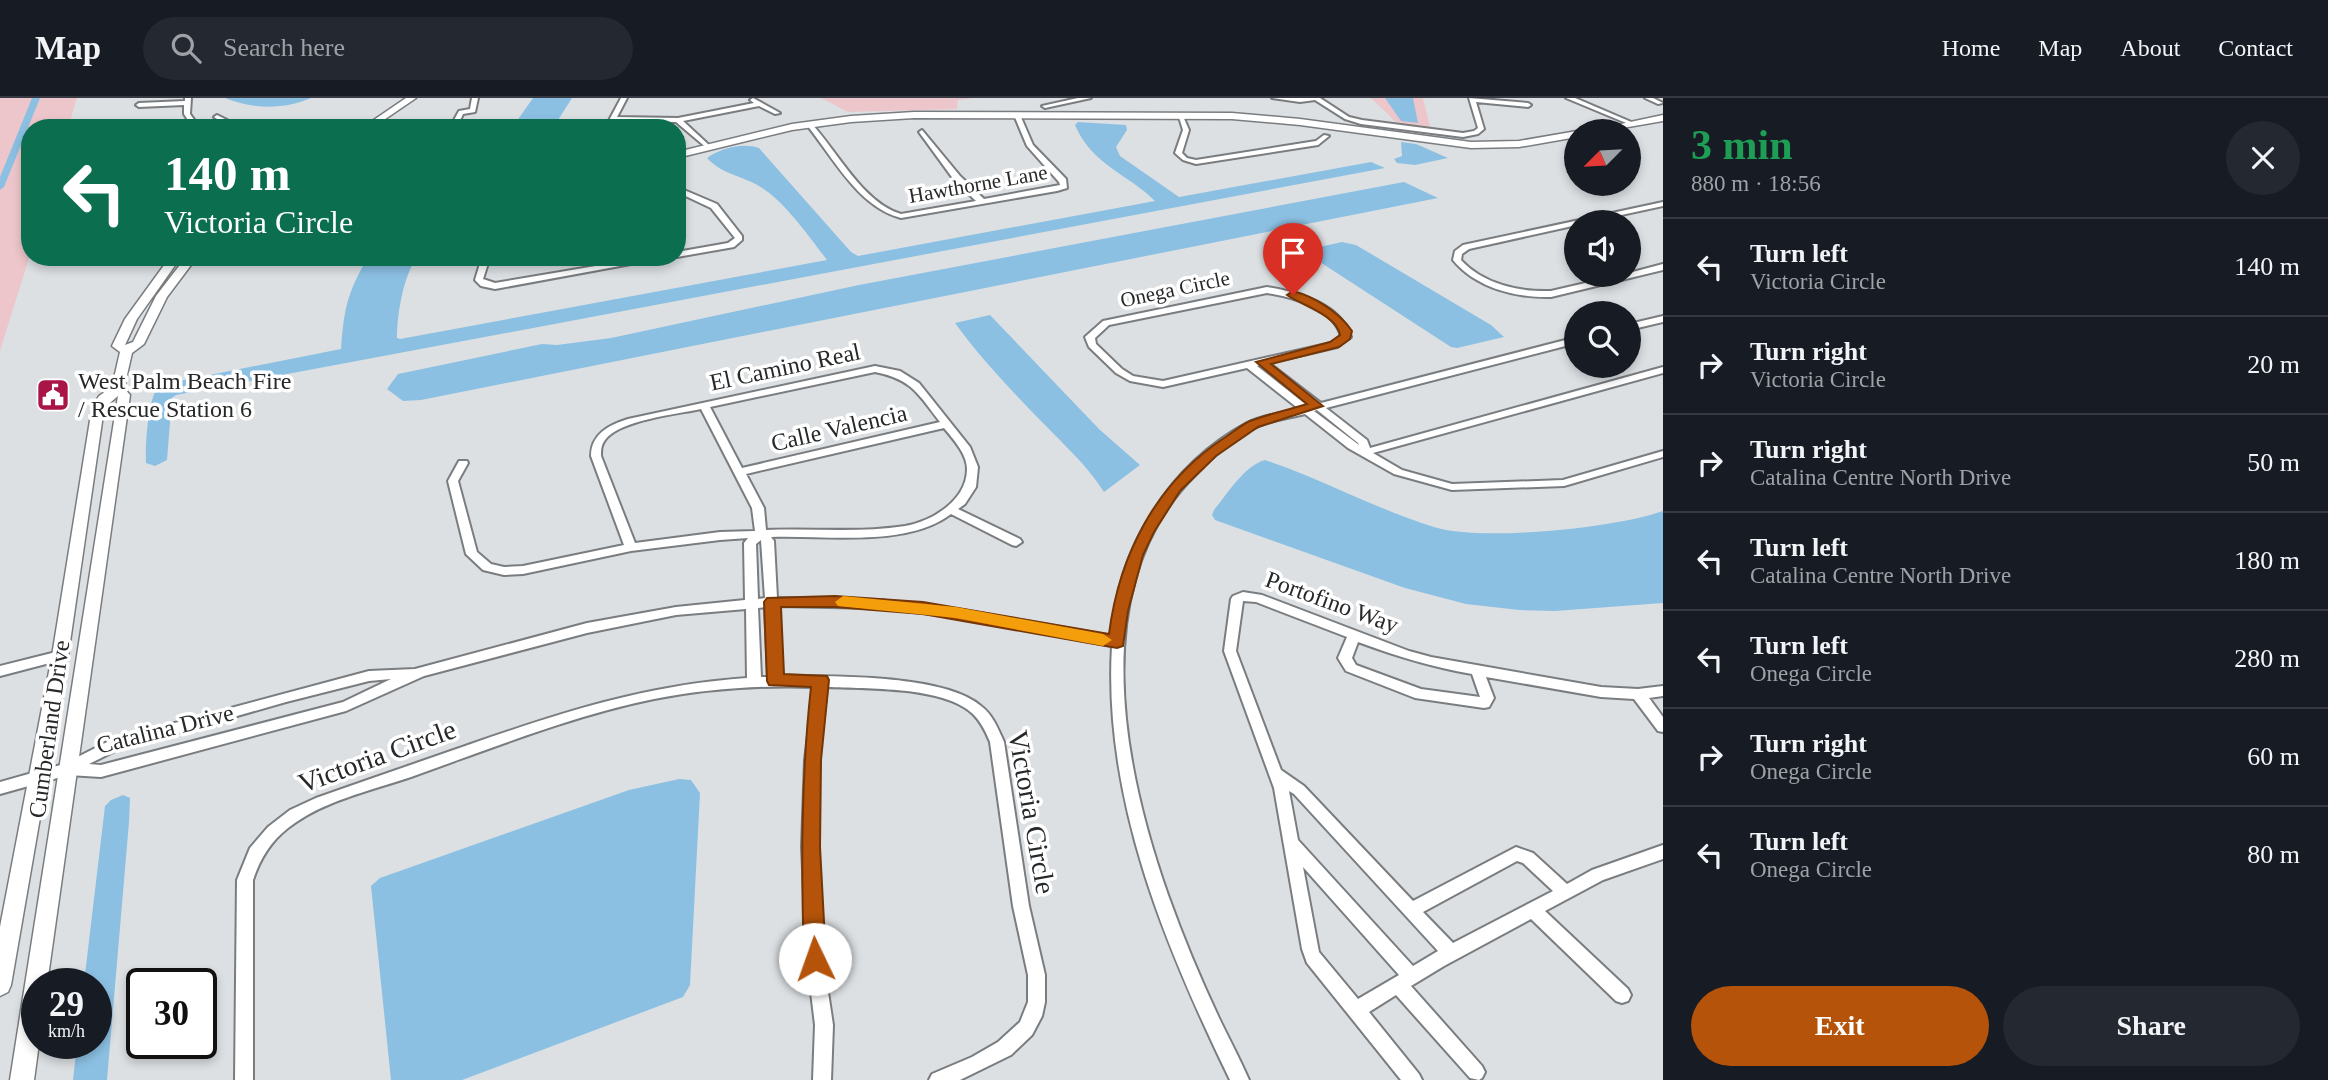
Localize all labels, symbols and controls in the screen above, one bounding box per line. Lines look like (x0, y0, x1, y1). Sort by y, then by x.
search box (143, 17, 633, 80)
icon: search (167, 29, 205, 67)
text: Map (35, 30, 101, 66)
text: Search here (223, 33, 345, 62)
text: Home (1942, 35, 2000, 61)
text: Map (2038, 35, 2082, 61)
text: About (2120, 35, 2180, 61)
text: Contact (2218, 35, 2293, 61)
north arrow (1564, 119, 1642, 196)
map controls (1564, 119, 1641, 378)
button: close (2226, 121, 2300, 195)
text: 3 min (1691, 122, 1793, 168)
text: 140 m (164, 146, 291, 201)
icon: left (49, 147, 140, 238)
street label: Hawthorne Lane (907, 160, 1049, 208)
text: 880 m · 18:56 (1691, 171, 1821, 196)
text: Victoria Circle (164, 204, 353, 240)
button: sound (1564, 210, 1641, 287)
pin (1263, 223, 1323, 295)
icon: arrive (1274, 234, 1312, 272)
text: Turn left (1750, 239, 1848, 268)
icon: left (1691, 248, 1729, 286)
text: 140 m (2234, 252, 2300, 281)
street label: Onega Circle (1118, 266, 1232, 312)
text: Victoria Circle (1750, 269, 1886, 294)
button: search (1564, 301, 1641, 378)
text: Turn right (1750, 337, 1867, 366)
street label: El Camino Real (707, 338, 863, 396)
icon: right (1691, 346, 1729, 384)
text: 20 m (2247, 350, 2300, 379)
text: Victoria Circle (1750, 367, 1886, 392)
place label: West Palm Beach Fire / Rescue Station 6 (78, 368, 291, 422)
public building icon: West Palm Beach Fire / Rescue Station 6 (34, 376, 72, 414)
street label: Calle Valencia (768, 400, 910, 456)
text: Turn right (1750, 435, 1867, 464)
icon: right (1691, 444, 1729, 482)
text: 50 m (2247, 448, 2300, 477)
text: Catalina Centre North Drive (1750, 465, 2011, 490)
text: Turn left (1750, 533, 1848, 562)
icon: left (1691, 542, 1729, 580)
text: 180 m (2234, 546, 2300, 575)
text: Catalina Centre North Drive (1750, 563, 2011, 588)
street label: Portofino Way (1262, 566, 1402, 638)
text: Turn left (1750, 631, 1848, 660)
street label: Cumberland Drive (24, 638, 74, 820)
icon: left (1691, 640, 1729, 678)
text: 280 m (2234, 644, 2300, 673)
text: Onega Circle (1750, 661, 1872, 686)
street label: Catalina Drive (94, 699, 236, 759)
street label: Victoria Circle (294, 713, 460, 799)
street label: Victoria Circle (1002, 728, 1062, 896)
text: Turn right (1750, 729, 1867, 758)
icon: right (1691, 738, 1729, 776)
text: 60 m (2247, 742, 2300, 771)
text: Onega Circle (1750, 759, 1872, 784)
text: Turn left (1750, 827, 1848, 856)
icon: left (1691, 836, 1729, 874)
text: 80 m (2247, 840, 2300, 869)
text: Onega Circle (1750, 857, 1872, 882)
position arrow (778, 922, 852, 996)
speed limit sign: 30 (126, 968, 217, 1059)
text: 29 (49, 985, 84, 1024)
button: Exit (1691, 986, 1989, 1066)
button: Share (2003, 986, 2300, 1066)
text: km/h (48, 1021, 85, 1041)

